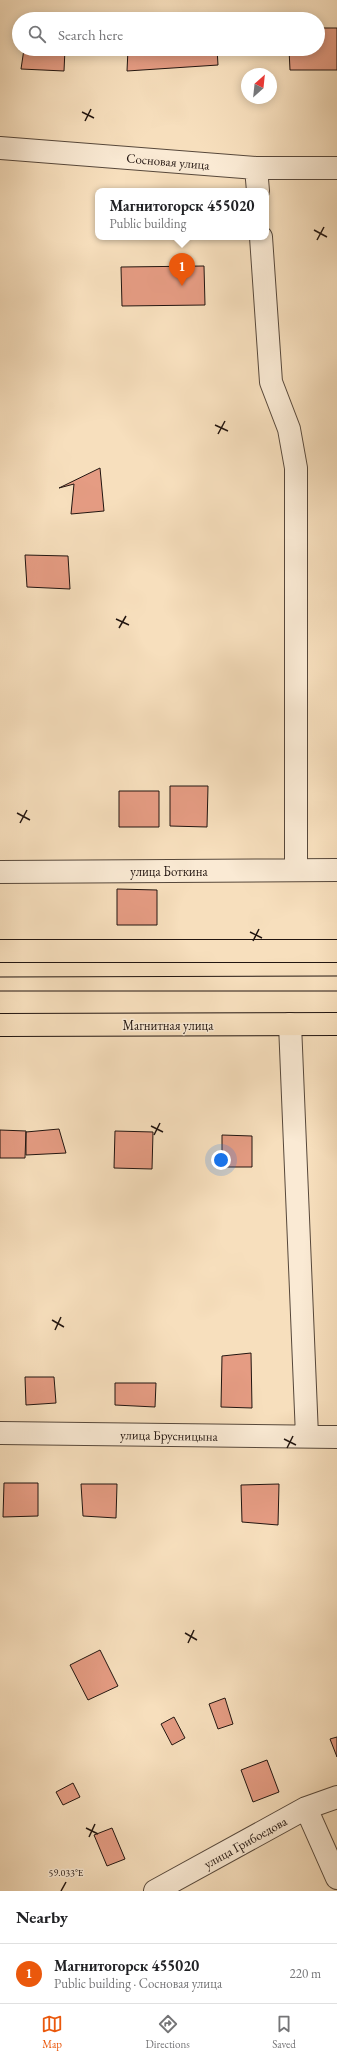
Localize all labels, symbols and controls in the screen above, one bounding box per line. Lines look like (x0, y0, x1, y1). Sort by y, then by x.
search box (12, 12, 325, 56)
icon: search (26, 23, 48, 45)
text: Search here (58, 25, 123, 44)
north arrow (241, 68, 277, 104)
street label: Сосновая улица (126, 149, 211, 174)
popup (95, 188, 269, 240)
text: Магнитогорск 455020 (109, 196, 255, 215)
text: Public building (109, 215, 186, 232)
pin: 1 (169, 253, 195, 286)
street label: улица Боткина (130, 863, 209, 880)
street label: Магнитная улица (123, 1017, 214, 1034)
your location (211, 1150, 231, 1170)
street label: улица Брусницына (120, 1426, 219, 1445)
street label: улица Грибоедова (201, 1812, 291, 1872)
text: 59.033°E (49, 1866, 84, 1879)
text: Nearby (16, 1906, 68, 1928)
text: Магнитогорск 455020 (54, 1956, 199, 1975)
text: 1 (26, 1965, 32, 1982)
text: 220 m (290, 1965, 321, 1982)
text: Public building · Сосновая улица (54, 1975, 222, 1992)
tab: Map (41, 2013, 63, 2051)
tab: Directions (146, 2013, 190, 2051)
tab: Saved (272, 2013, 296, 2051)

